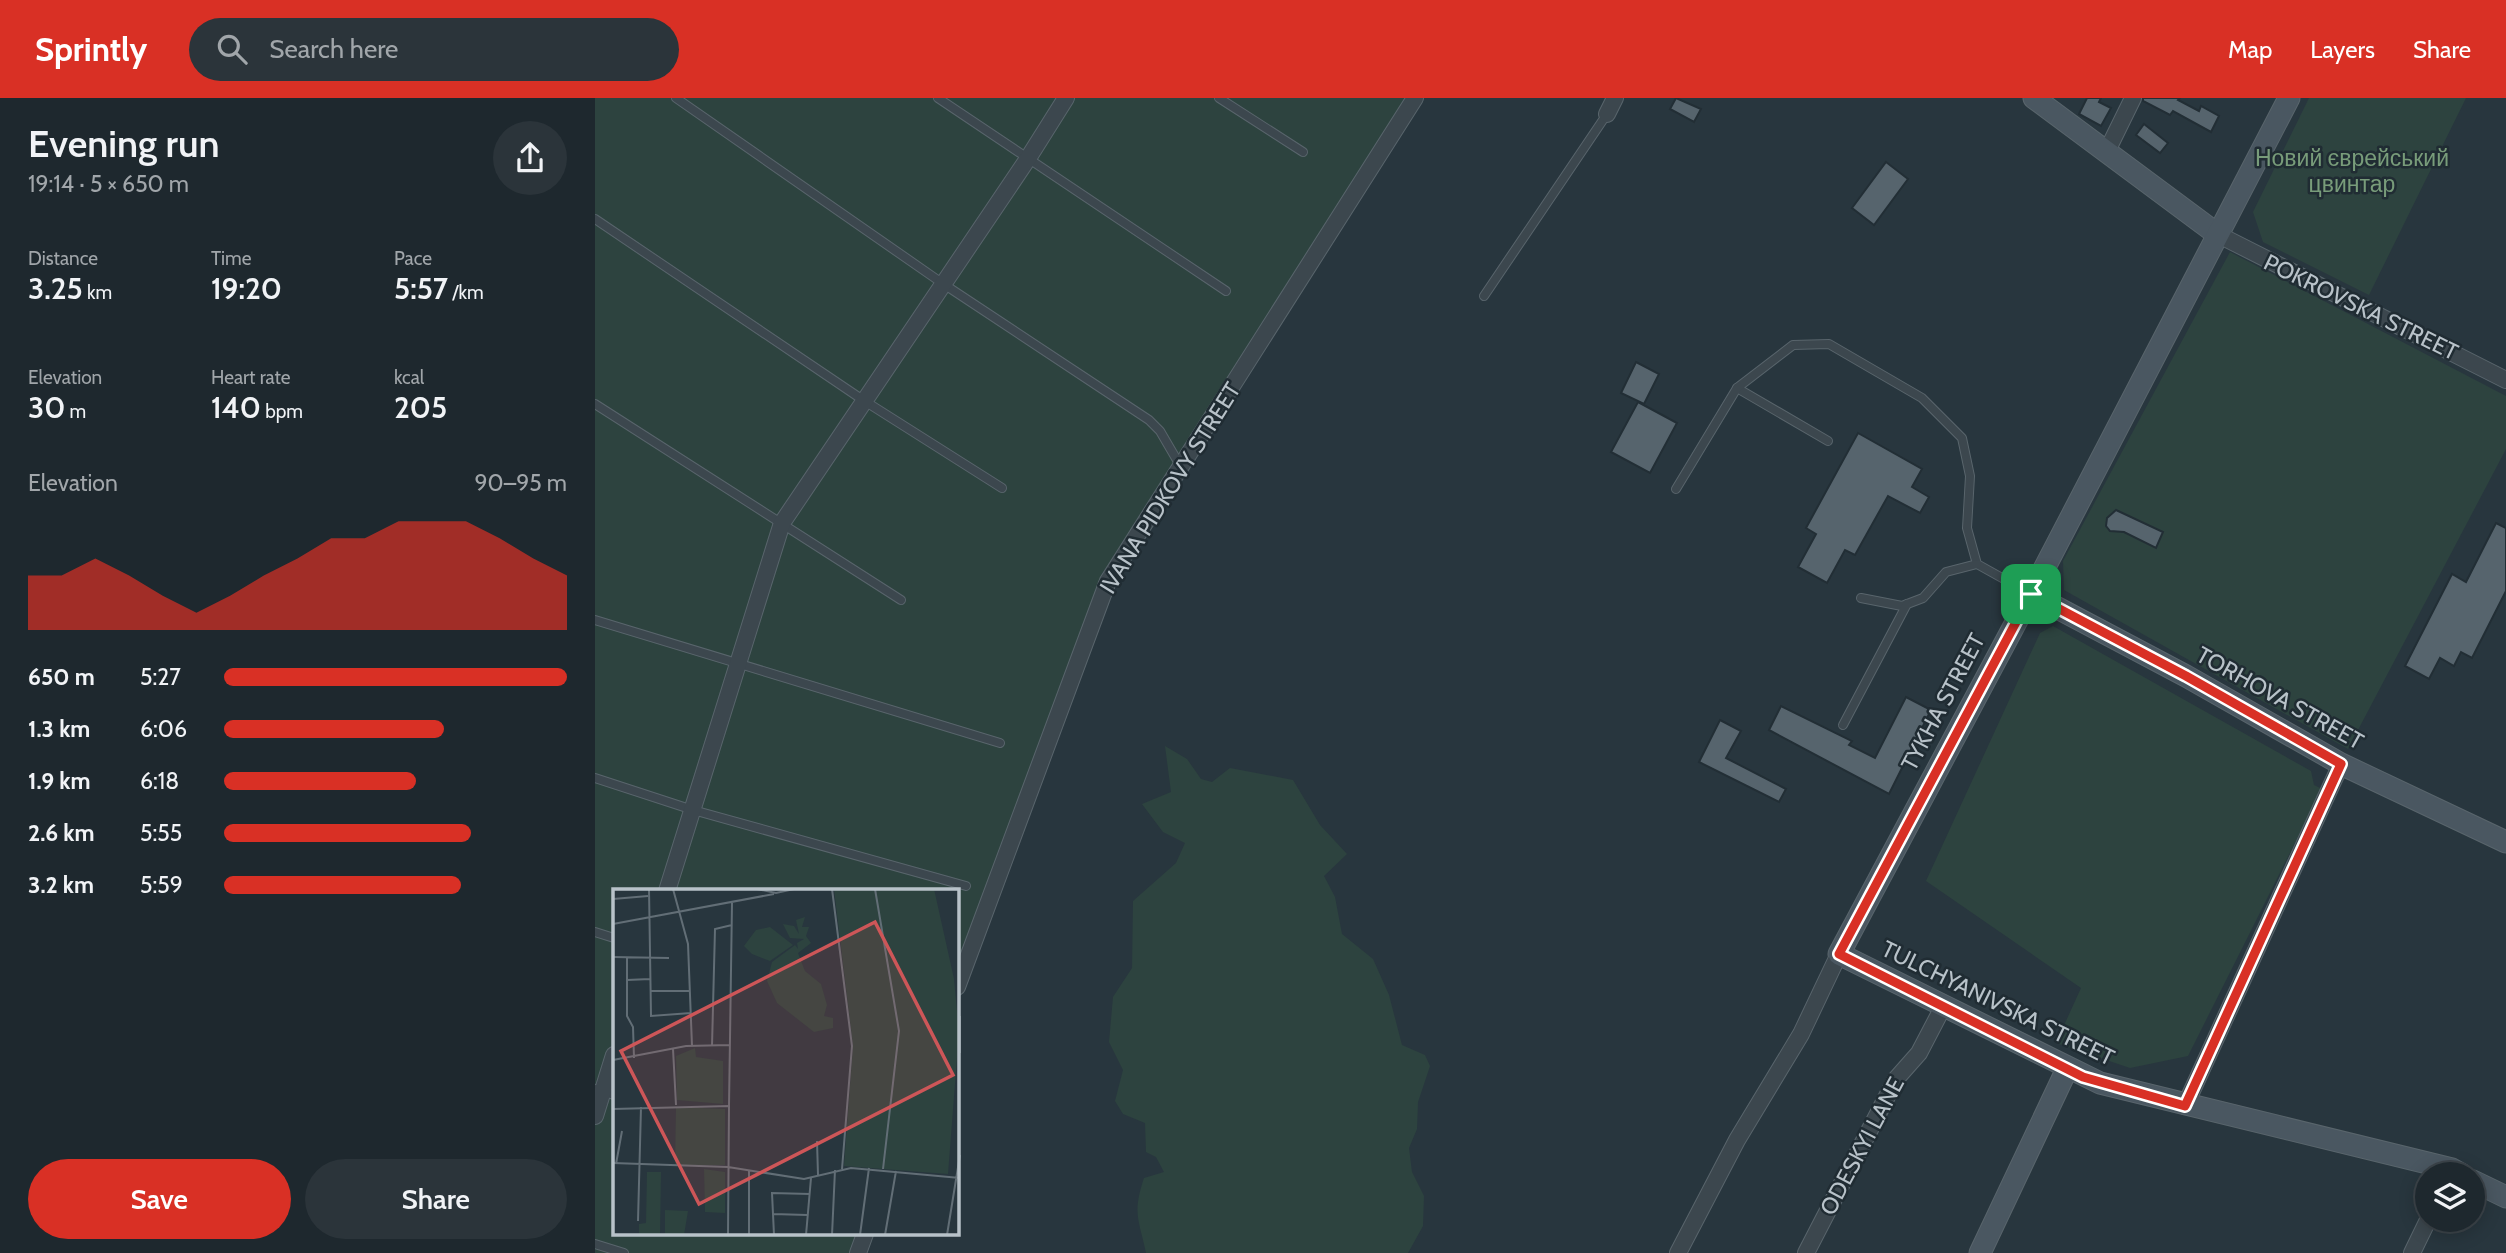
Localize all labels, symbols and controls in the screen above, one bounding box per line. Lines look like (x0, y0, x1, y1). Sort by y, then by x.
search box (189, 18, 679, 81)
text: Sprintly (35, 29, 147, 69)
icon: search (213, 30, 251, 68)
text: Search here (269, 33, 398, 65)
text: Map (2228, 35, 2272, 64)
text: Layers (2310, 35, 2375, 64)
text: Share (2413, 35, 2471, 64)
text: Evening run (28, 120, 220, 167)
button: share (493, 121, 567, 195)
park label: Новий єврейський цвинтар (2255, 144, 2449, 198)
text: 19:14 · 5 × 650 m (28, 170, 189, 198)
text: Distance (28, 247, 98, 270)
text: Time (211, 247, 251, 270)
text: Pace (394, 247, 432, 270)
street label: POKROVSKA STREET (2259, 248, 2463, 366)
text: 3.25 (28, 270, 83, 307)
text: 19:20 (211, 270, 282, 307)
text: 5:57 (394, 270, 448, 307)
text: km (83, 281, 112, 304)
text: /km (448, 281, 484, 304)
text: Elevation (28, 366, 102, 389)
text: Heart rate (211, 366, 291, 389)
text: kcal (394, 366, 424, 389)
street label: IVANA PIDKOVY STREET (1094, 377, 1246, 599)
text: 30 (28, 389, 65, 426)
text: 140 (211, 389, 261, 426)
text: 205 (394, 389, 447, 426)
text: m (65, 400, 86, 423)
text: bpm (261, 400, 303, 423)
text: Elevation (28, 469, 118, 497)
text: 90–95 m (475, 469, 567, 497)
pin (2001, 564, 2061, 624)
icon: arrive (2012, 575, 2050, 613)
street label: TYKHA STREET (1895, 629, 1991, 775)
street label: TORHOVA STREET (2192, 641, 2368, 755)
text: 650 m (28, 663, 95, 691)
text: 5:27 (140, 663, 181, 691)
text: 1.3 km (28, 715, 90, 743)
text: 6:06 (140, 715, 187, 743)
text: 1.9 km (28, 767, 91, 795)
text: 6:18 (140, 767, 179, 795)
text: 2.6 km (28, 819, 95, 847)
text: 5:55 (140, 819, 182, 847)
text: 3.2 km (28, 871, 94, 899)
text: 5:59 (140, 871, 183, 899)
inset map (613, 889, 959, 1236)
street label: TULCHYANIVSKA STREET (1877, 934, 2119, 1072)
street label: ODESKYI LANE (1814, 1072, 1910, 1220)
button: Save (28, 1159, 291, 1239)
button: Share (305, 1159, 567, 1239)
map controls (2415, 1162, 2485, 1232)
button: layers (2415, 1162, 2485, 1232)

